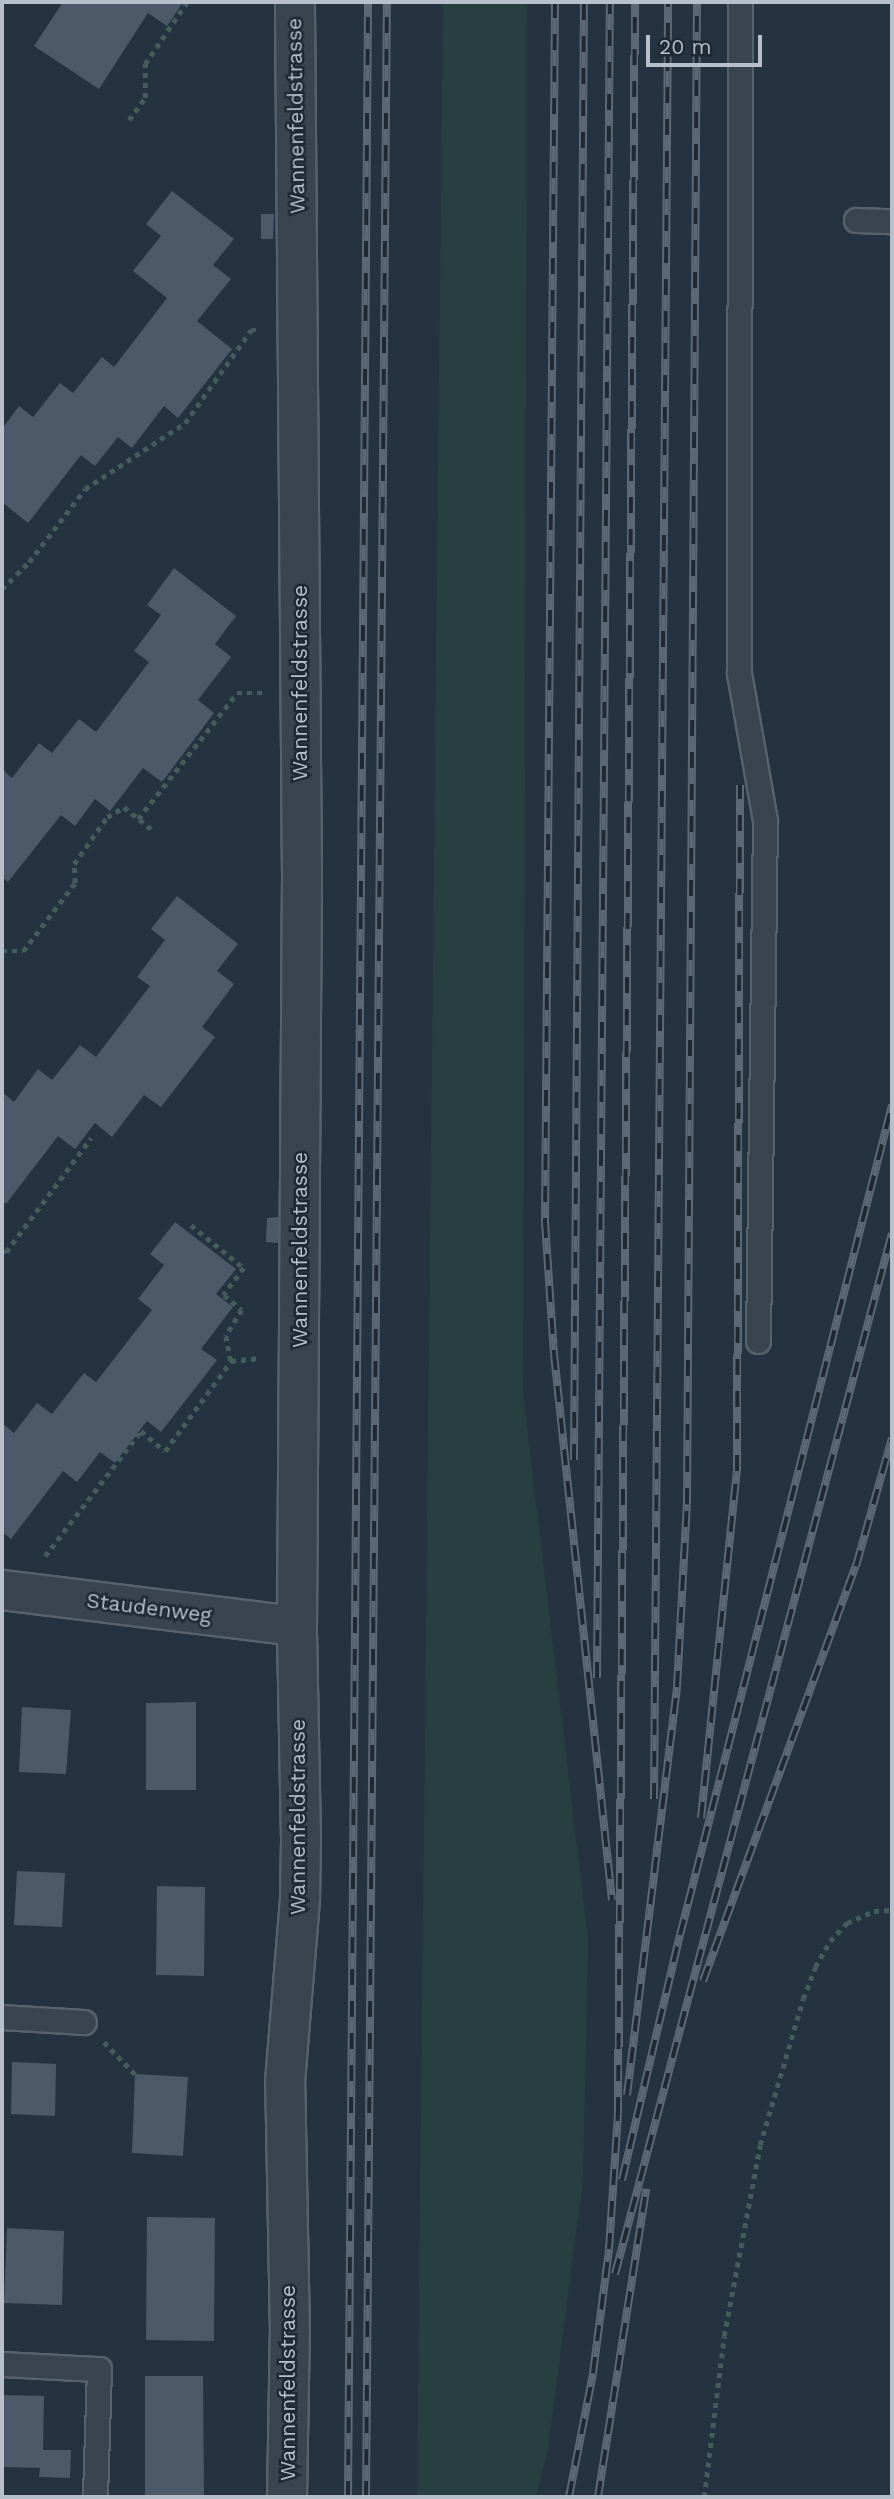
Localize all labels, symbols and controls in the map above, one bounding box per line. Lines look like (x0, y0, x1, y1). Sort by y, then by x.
street label: Wannenfeldstrasse (282, 18, 310, 214)
scale bar (649, 21, 764, 65)
text: 20 m (659, 34, 711, 59)
street label: Wannenfeldstrasse (287, 585, 313, 781)
street label: Wannenfeldstrasse (287, 1152, 313, 1348)
street label: Staudenweg (85, 1588, 213, 1628)
street label: Wannenfeldstrasse (285, 1719, 311, 1915)
street label: Wannenfeldstrasse (275, 2285, 301, 2481)

